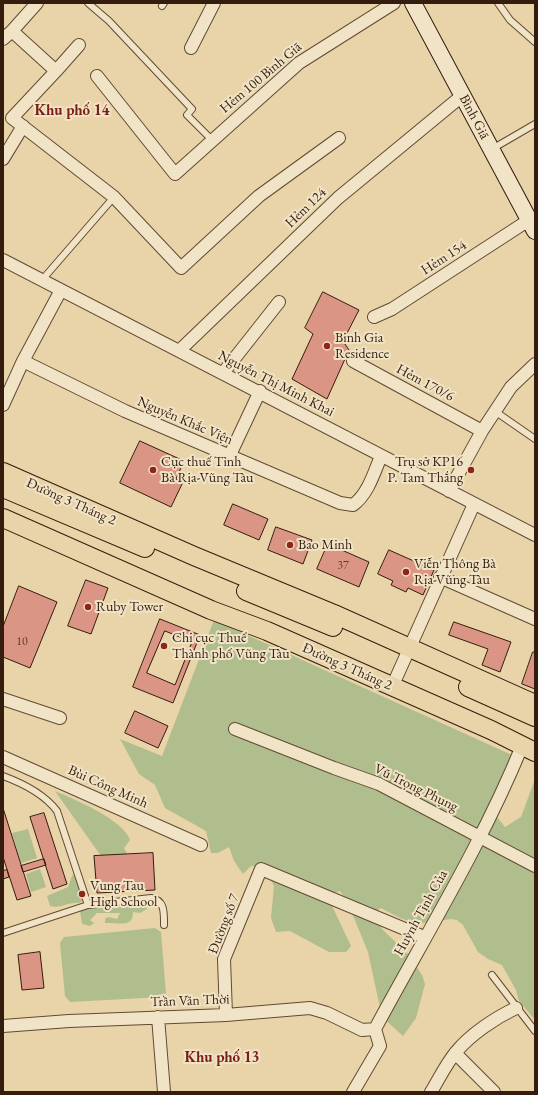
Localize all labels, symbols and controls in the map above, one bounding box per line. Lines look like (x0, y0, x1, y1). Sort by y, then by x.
street label: Hẻm 100 Bình Giã (217, 39, 305, 117)
street label: Bình Giã (455, 92, 493, 142)
district label: Khu phố 14 (34, 102, 110, 120)
street label: Hẻm 124 (282, 184, 330, 232)
street label: Hẻm 154 (418, 237, 470, 279)
place label: Binh Gia Residence (335, 330, 389, 362)
marker: Binh Gia Residence (322, 341, 332, 351)
street label: Nguyễn Thị Minh Khai (215, 347, 337, 421)
street label: Hẻm 170/6 (393, 361, 457, 405)
street label: Nguyễn Khắc Viện (135, 393, 235, 449)
place label: Cục thuế Tỉnh Bà Rịa-Vũng Tàu (161, 454, 253, 486)
place label: Trụ sở KP16 P. Tam Thắng (387, 454, 463, 486)
marker: Cục thuế Tỉnh Bà Rịa-Vũng Tàu (148, 465, 158, 475)
marker: Trụ sở KP16 P. Tam Thắng (466, 465, 476, 475)
street label: Đường 3 Tháng 2 (24, 475, 118, 529)
place label: Bao Minh (298, 537, 352, 553)
marker: Bao Minh (285, 540, 295, 550)
place label: Viễn Thông Bà Rịa-Vũng Tàu (414, 556, 496, 588)
house number: 37 (337, 559, 349, 573)
marker: Viễn Thông Bà Rịa-Vũng Tàu (401, 567, 411, 577)
place label: Ruby Tower (96, 599, 163, 615)
marker: Ruby Tower (83, 602, 93, 612)
place label: Chi cục Thuế Thành phố Vũng Tàu (172, 630, 290, 662)
house number: 10 (16, 635, 28, 649)
street label: Đường 3 Tháng 2 (300, 640, 394, 694)
marker: Chi cục Thuế Thành phố Vũng Tàu (159, 641, 169, 651)
street label: Vũ Trọng Phụng (371, 760, 461, 816)
street label: Bùi Công Minh (65, 762, 151, 812)
street label: Huỳnh Tịnh Của (391, 867, 451, 959)
place label: Vung Tau High School (90, 878, 157, 910)
marker: Vung Tau High School (77, 889, 87, 899)
street label: Đường số 7 (205, 892, 243, 956)
street label: Trần Văn Thời (150, 991, 230, 1011)
district label: Khu phố 13 (184, 1049, 260, 1067)

